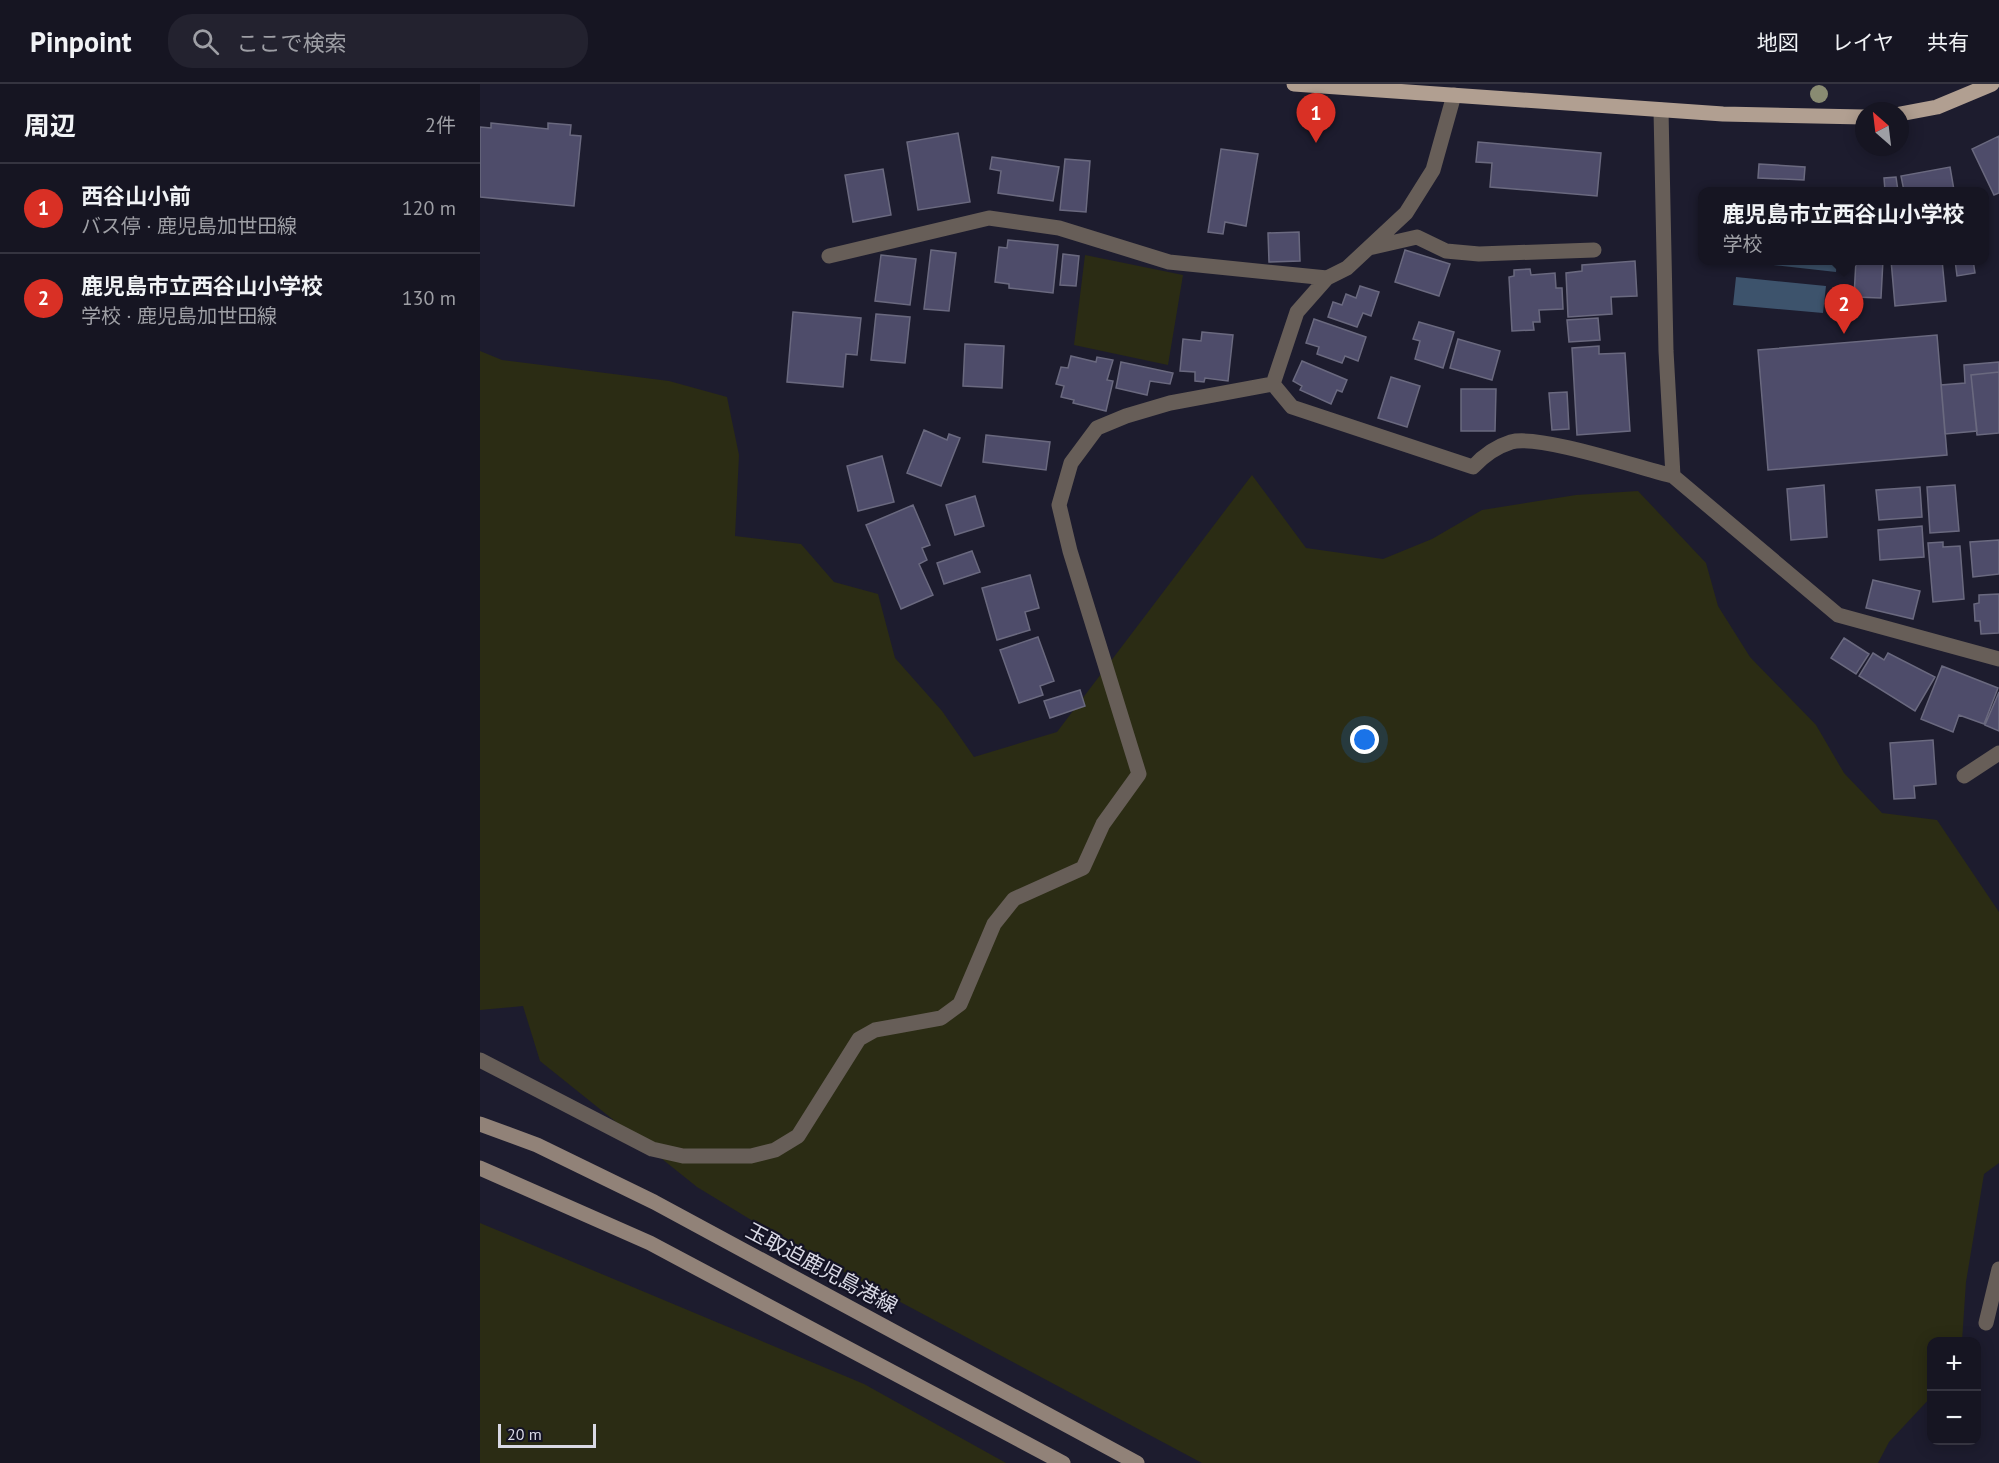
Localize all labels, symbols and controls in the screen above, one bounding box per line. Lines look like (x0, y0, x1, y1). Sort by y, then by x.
search box (168, 14, 588, 68)
text: Pinpoint (30, 23, 132, 60)
icon: search (189, 25, 222, 58)
text: ここで検索 (237, 29, 347, 57)
text: 地図 (1757, 29, 1799, 56)
text: レイヤ (1832, 29, 1894, 56)
text: 共有 (1927, 29, 1969, 56)
pin: 1 (1296, 94, 1336, 143)
north arrow (1855, 102, 1909, 156)
text: 周辺 (24, 109, 76, 142)
text: 2件 (425, 112, 456, 138)
text: 西谷山小前 (81, 182, 191, 210)
popup (1698, 187, 1989, 265)
text: 1 (38, 195, 49, 221)
text: 120 m (402, 195, 456, 221)
text: 鹿児島市立西谷山小学校 (1722, 200, 1965, 228)
text: バス停 · 鹿児島加世田線 (81, 213, 297, 239)
text: 学校 (1722, 231, 1762, 257)
text: 鹿児島市立西谷山小学校 (81, 272, 323, 300)
pin: 2 (1824, 284, 1864, 334)
text: 2 (38, 285, 49, 311)
text: 130 m (402, 285, 456, 311)
text: 学校 · 鹿児島加世田線 (81, 303, 277, 329)
your location (1350, 725, 1379, 754)
street label: 玉取迫鹿児島港線 (741, 1217, 903, 1319)
map controls (1927, 1337, 1981, 1445)
button: + (1927, 1337, 1981, 1391)
button: − (1927, 1391, 1981, 1445)
scale bar (498, 1421, 596, 1448)
text: 20 m (507, 1424, 542, 1444)

